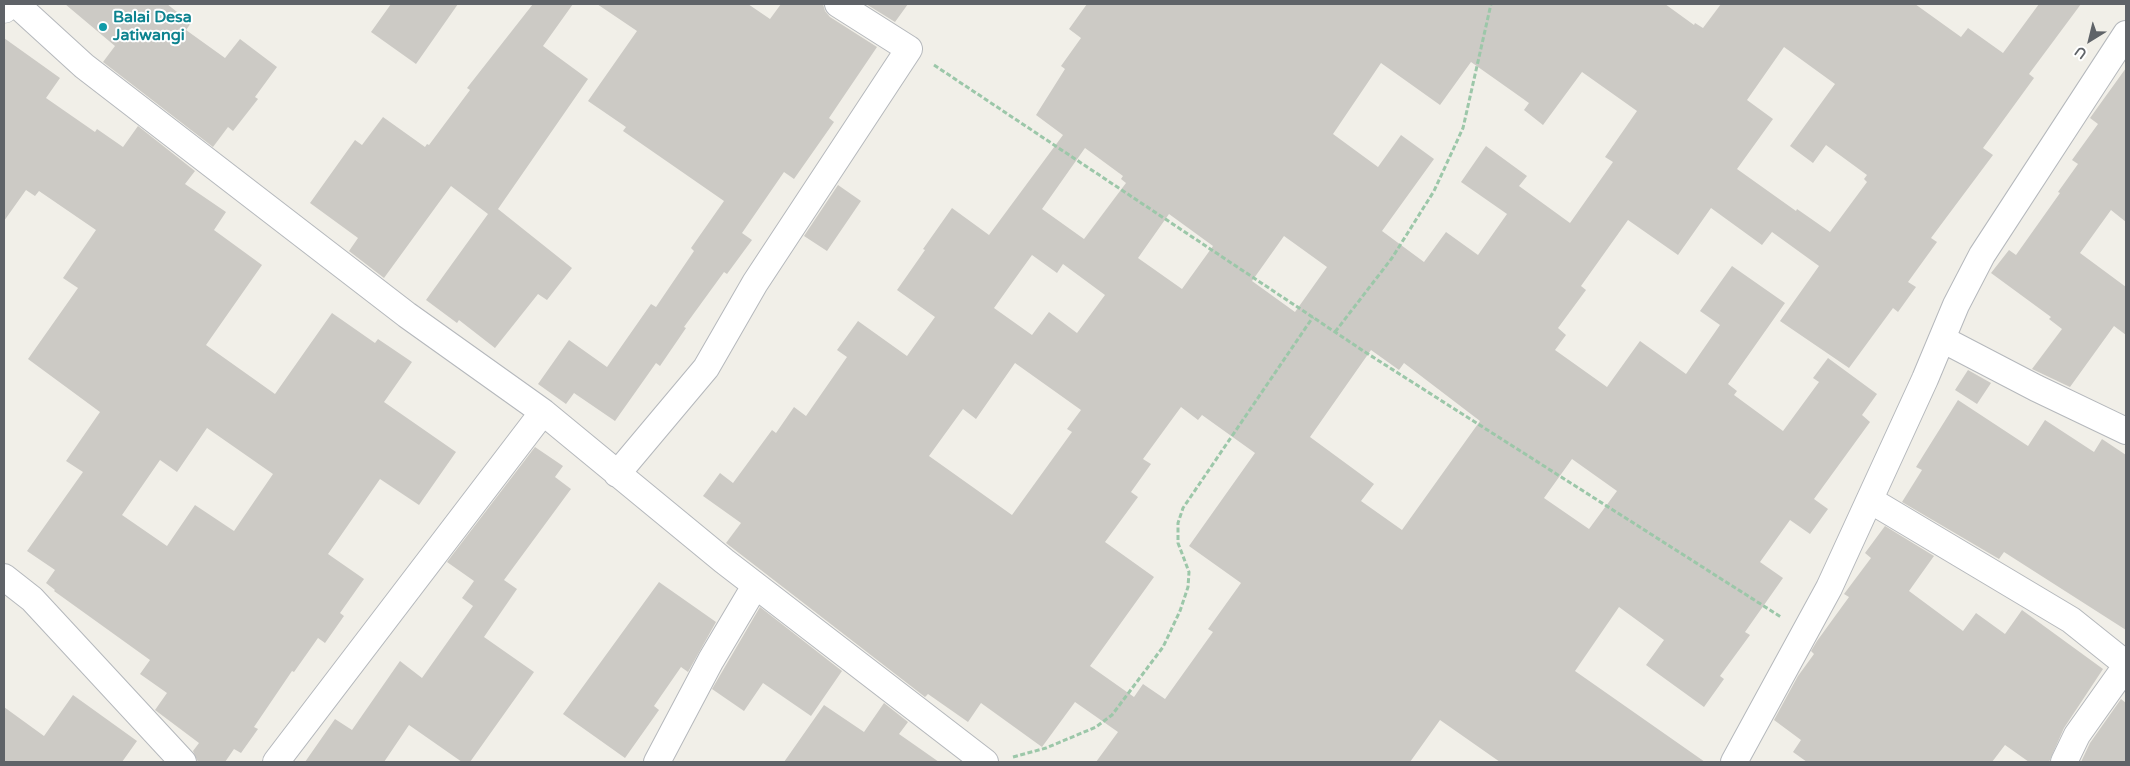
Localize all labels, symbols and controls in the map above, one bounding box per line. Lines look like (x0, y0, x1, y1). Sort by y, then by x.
place label: Balai Desa Jatiwangi (113, 8, 192, 46)
north arrow (2065, 15, 2115, 65)
marker: Balai Desa Jatiwangi (97, 21, 109, 33)
text: U (2072, 43, 2090, 63)

